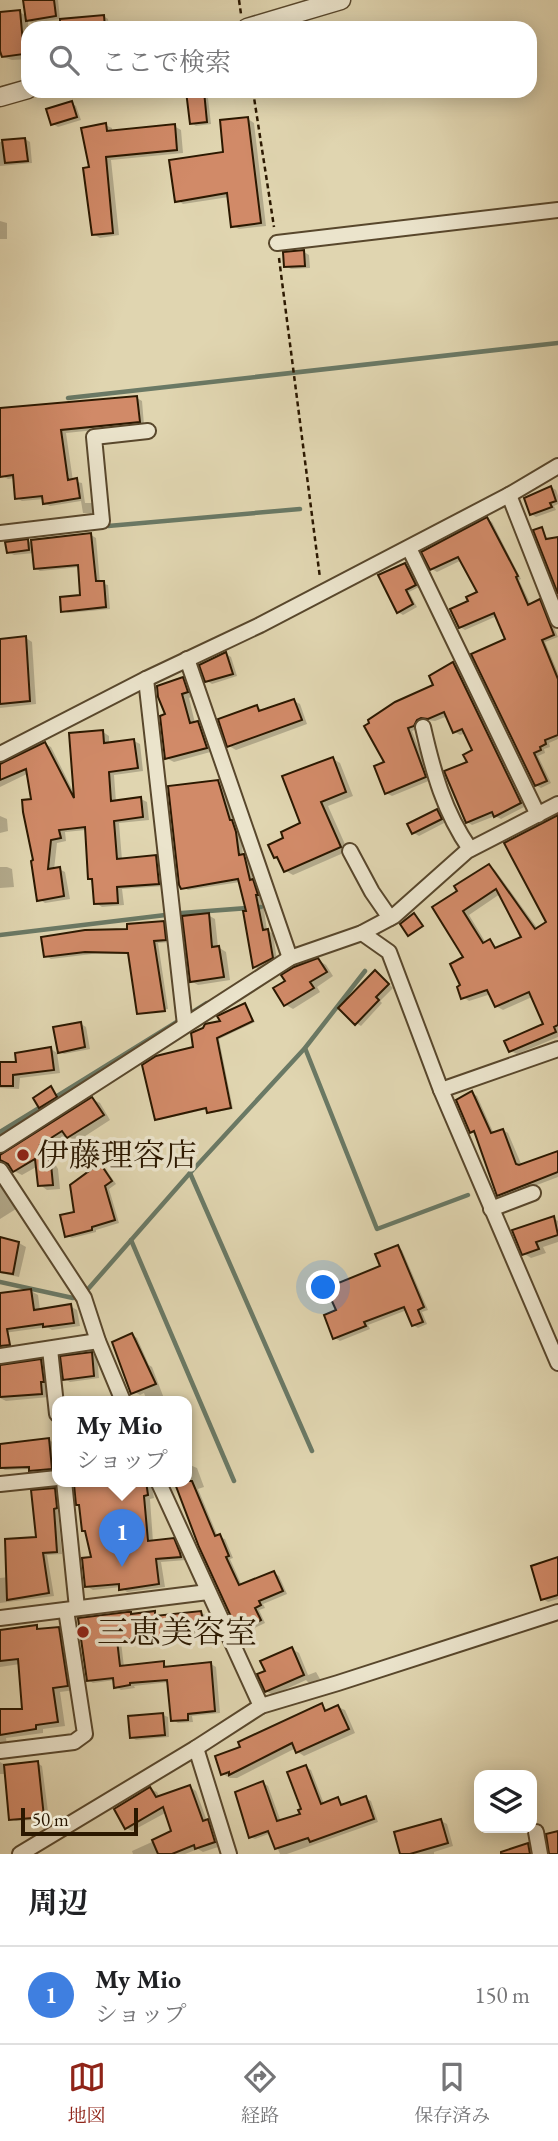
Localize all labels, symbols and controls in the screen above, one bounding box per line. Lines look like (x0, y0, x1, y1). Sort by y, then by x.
search box (21, 21, 537, 98)
icon: search (45, 41, 83, 79)
text: ここで検索 (101, 45, 231, 79)
place label: 伊藤理容店 (37, 1134, 197, 1176)
marker: 伊藤理容店 (15, 1147, 31, 1163)
your location (306, 1270, 340, 1304)
popup (52, 1396, 192, 1487)
text: My Mio (76, 1408, 162, 1442)
text: ショップ (76, 1445, 168, 1475)
pin: 1 (99, 1509, 145, 1567)
place label: 三恵美容室 (97, 1611, 257, 1653)
marker: 三恵美容室 (75, 1624, 91, 1640)
map controls (474, 1770, 537, 1833)
button: layers (474, 1770, 537, 1833)
scale bar (21, 1805, 138, 1837)
text: 50 m (32, 1807, 69, 1832)
text: 周辺 (28, 1883, 88, 1922)
text: My Mio (95, 1962, 181, 1996)
text: 1 (45, 1980, 57, 2010)
text: 150 m (474, 1980, 530, 2010)
text: ショップ (95, 1999, 187, 2029)
tab: 地図 (68, 2058, 106, 2128)
tab: 経路 (241, 2058, 279, 2128)
tab: 保存済み (414, 2058, 490, 2128)

